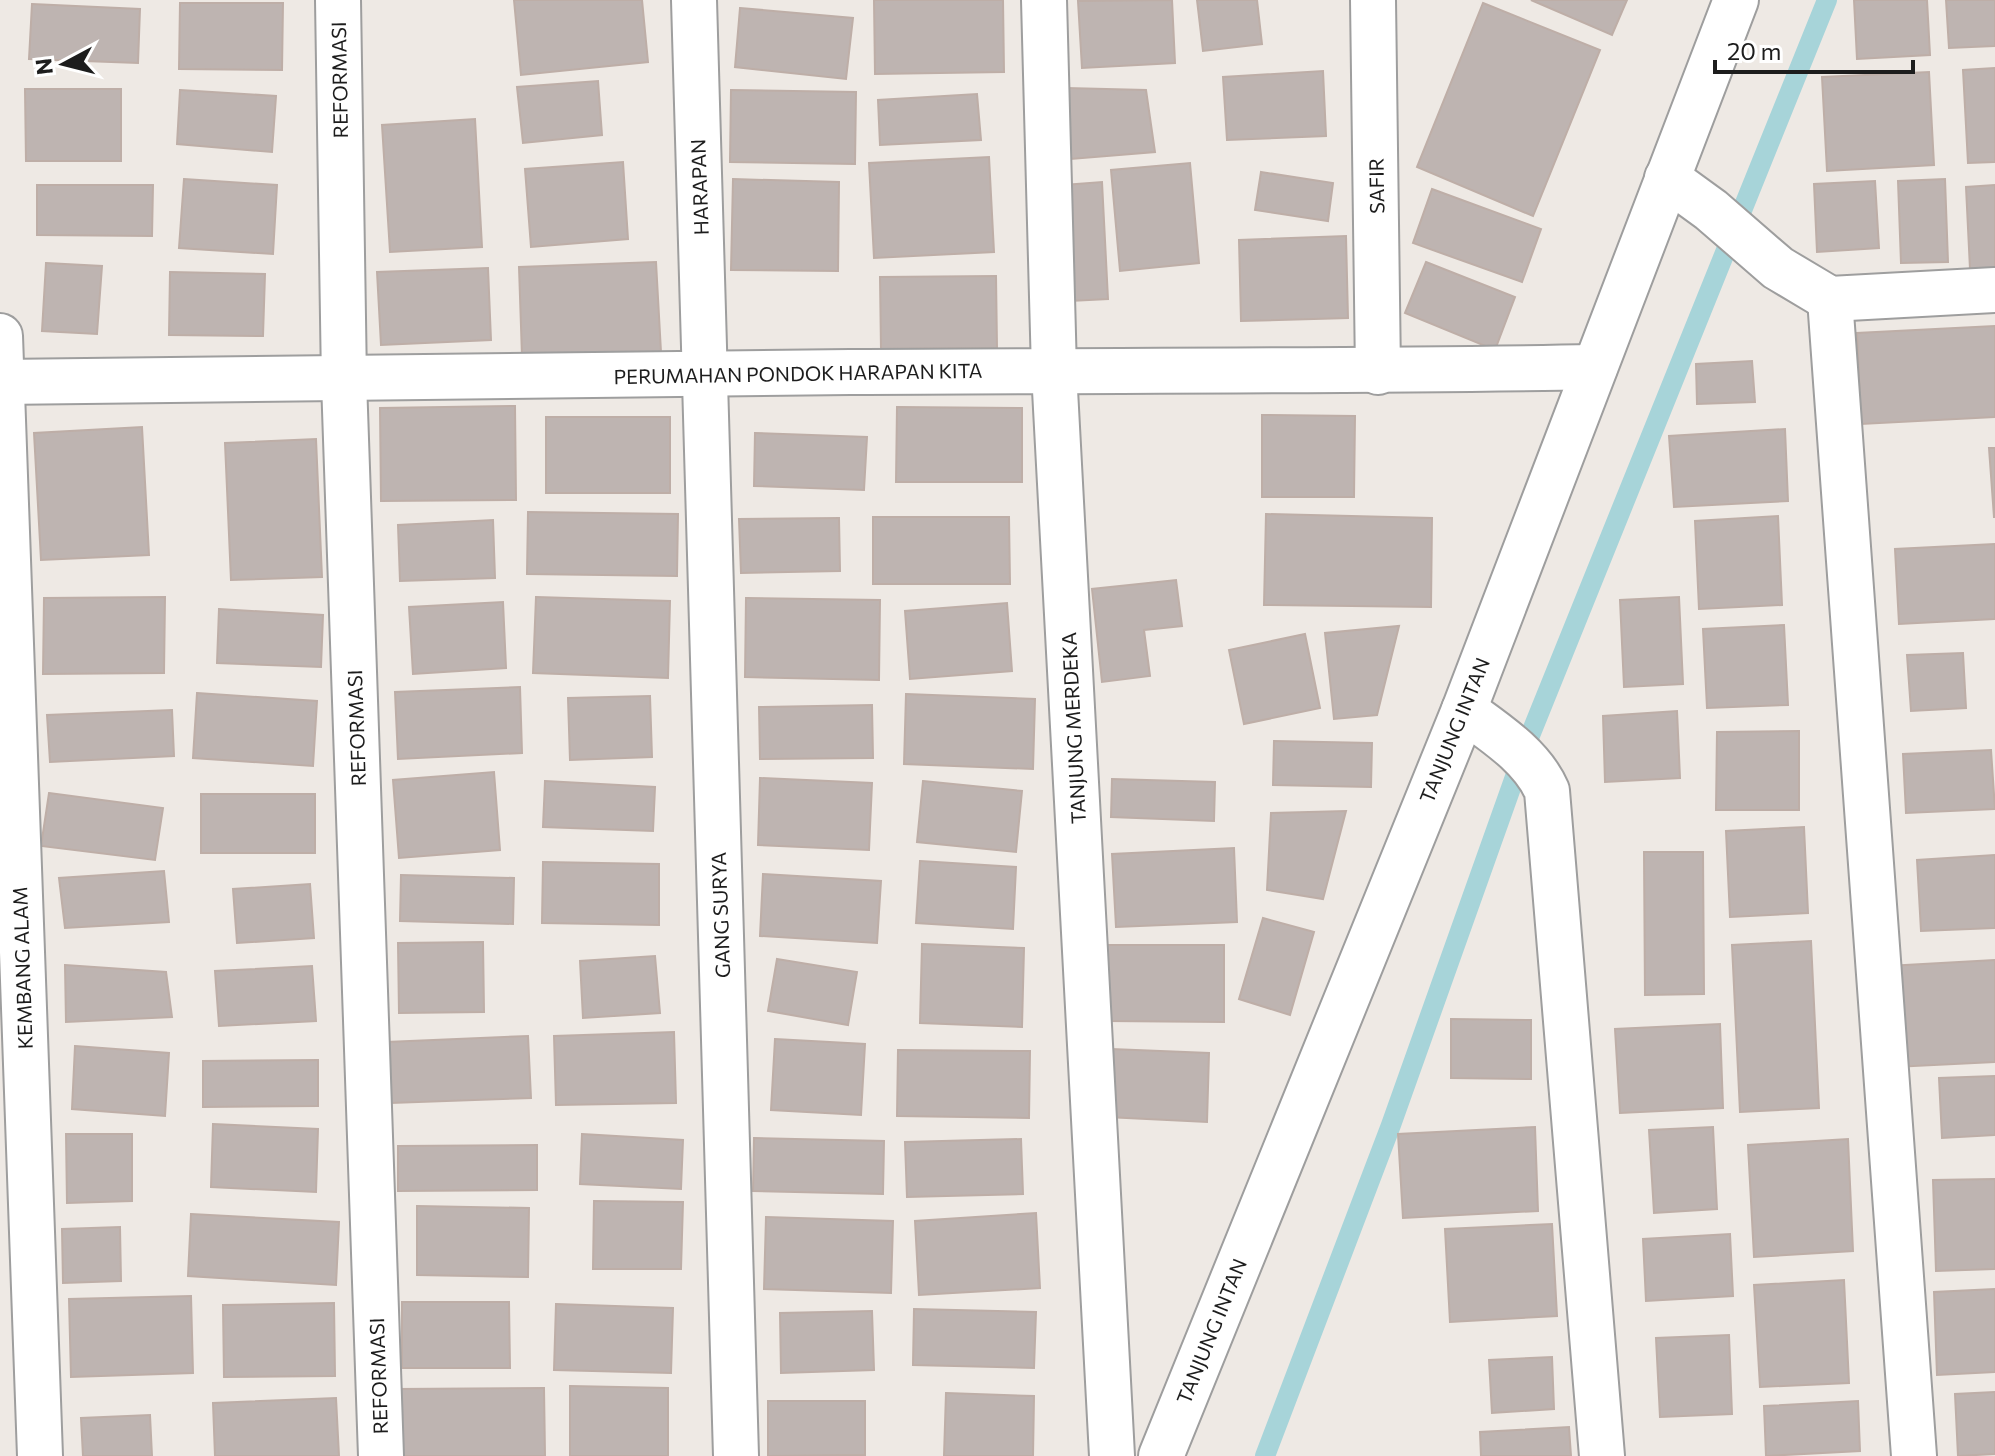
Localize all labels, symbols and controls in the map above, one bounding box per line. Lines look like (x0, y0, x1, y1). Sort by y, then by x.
street label: REFORMASI (326, 21, 352, 139)
north arrow (24, 24, 104, 104)
scale bar (1715, 24, 1913, 74)
text: 20 m (1727, 36, 1781, 65)
text: N (29, 57, 58, 76)
street label: HARAPAN (685, 138, 713, 236)
street label: SAFIR (1364, 158, 1388, 214)
street label: PERUMAHAN PONDOK HARAPAN KITA (613, 358, 983, 388)
street label: TANJUNG MERDEKA (1056, 631, 1090, 825)
street label: TANJUNG INTAN (1414, 654, 1494, 806)
street label: REFORMASI (342, 669, 370, 787)
street label: GANG SURYA (706, 851, 734, 979)
street label: KEMBANG ALAM (7, 886, 37, 1050)
street label: TANJUNG INTAN (1171, 1255, 1251, 1407)
street label: REFORMASI (364, 1317, 392, 1435)

